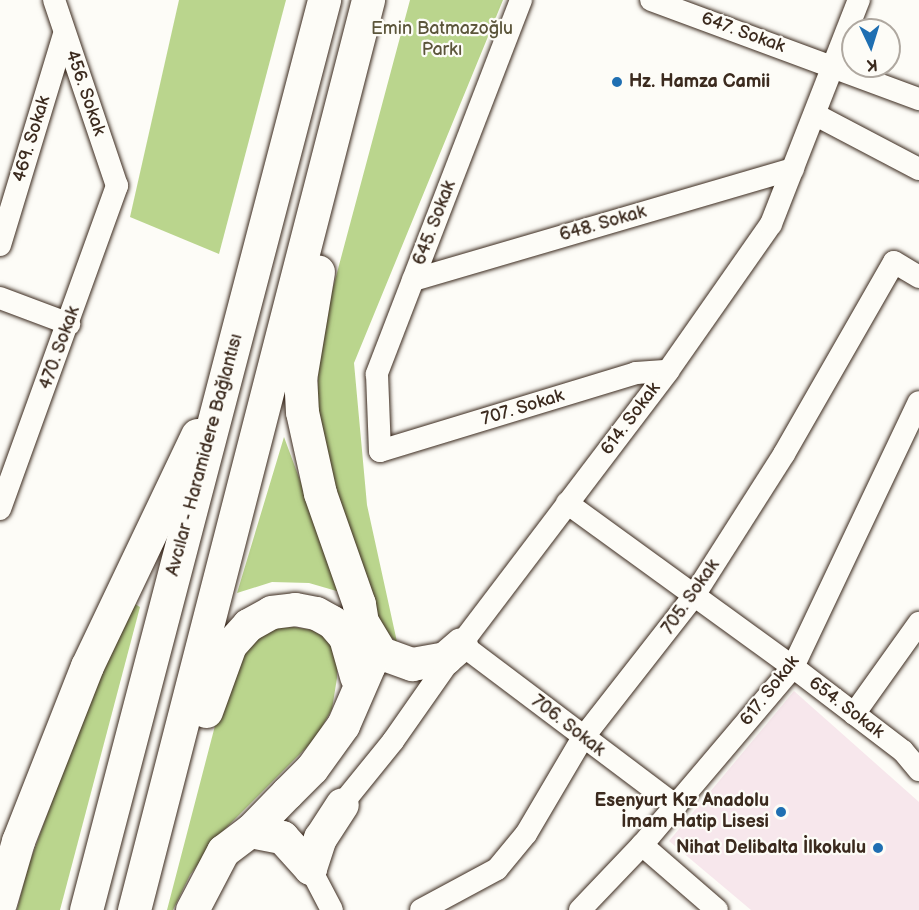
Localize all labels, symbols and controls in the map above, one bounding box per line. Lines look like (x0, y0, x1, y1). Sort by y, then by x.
street label: 647. Sokak (698, 8, 788, 58)
north arrow (841, 18, 901, 78)
park label: Emin Batmazoğlu Parkı (371, 19, 513, 62)
street label: 456. Sokak (60, 47, 110, 139)
text: K (866, 55, 878, 74)
place label: Hz. Hamza Camii (629, 71, 770, 93)
marker: Hz. Hamza Camii (610, 75, 624, 89)
street label: 469. Sokak (9, 93, 55, 185)
street label: 645. Sokak (409, 177, 461, 269)
street label: 648. Sokak (557, 201, 649, 247)
street label: 470. Sokak (35, 303, 85, 393)
street label: Avcılar - Haramidere Bağlantısı (162, 331, 248, 579)
street label: 614. Sokak (597, 378, 665, 460)
street label: 707. Sokak (479, 385, 567, 431)
street label: 705. Sokak (657, 555, 725, 639)
street label: 617. Sokak (736, 651, 804, 731)
street label: 654. Sokak (804, 673, 888, 743)
street label: 706. Sokak (527, 691, 609, 761)
place label: Esenyurt Kız Anadolu İmam Hatip Lisesi (595, 791, 769, 834)
marker: Esenyurt Kız Anadolu İmam Hatip Lisesi (774, 805, 788, 819)
place label: Nihat Delibalta İlkokulu (676, 837, 866, 859)
marker: Nihat Delibalta İlkokulu (871, 841, 885, 855)

